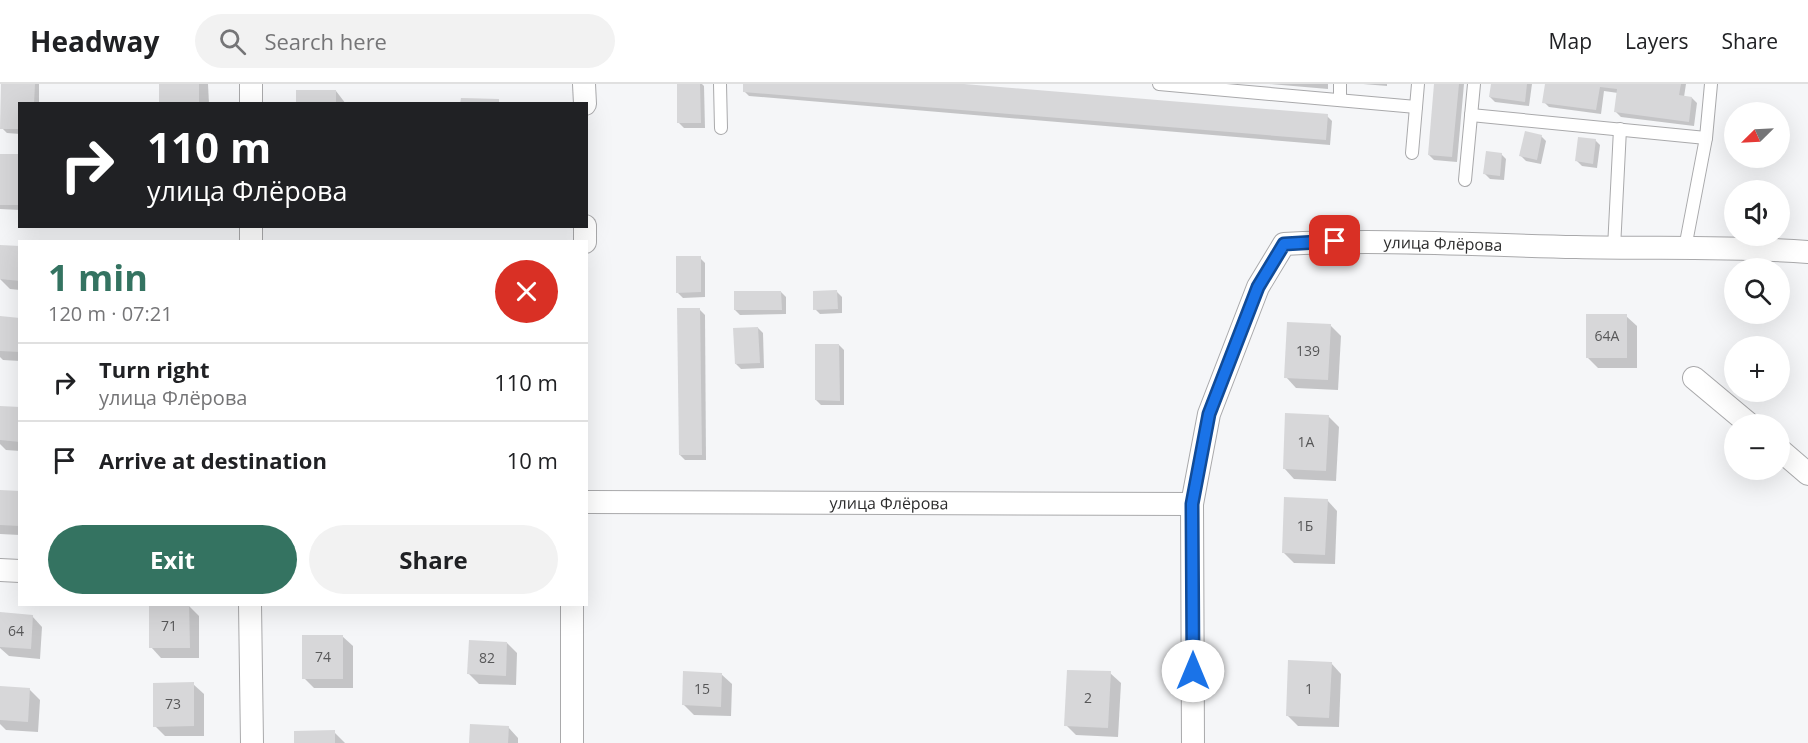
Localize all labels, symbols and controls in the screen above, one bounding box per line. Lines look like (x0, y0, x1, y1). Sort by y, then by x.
search box (195, 14, 615, 68)
text: Headway (30, 22, 159, 60)
icon: search (216, 25, 249, 58)
text: Search here (264, 26, 387, 56)
text: Map (1549, 27, 1592, 55)
text: Layers (1625, 27, 1689, 55)
text: Share (1722, 27, 1778, 55)
north arrow (1724, 102, 1790, 168)
map controls (1724, 102, 1790, 480)
text: 110 m (147, 118, 271, 175)
icon: right (48, 126, 126, 204)
text: улица Флёрова (147, 172, 347, 209)
button: sound (1724, 180, 1790, 246)
pin (1309, 215, 1360, 266)
icon: arrive (1318, 224, 1351, 257)
street label: улица Флёрова (1383, 231, 1503, 256)
text: 1 min (48, 253, 148, 302)
button: search (1724, 258, 1790, 324)
button: close (495, 260, 558, 323)
text: 120 m · 07:21 (48, 300, 173, 327)
house number: 64А (1595, 326, 1620, 345)
button: + (1724, 336, 1790, 402)
house number: 139 (1296, 341, 1320, 360)
text: Turn right (99, 354, 210, 384)
icon: right (48, 366, 81, 399)
text: 110 m (494, 367, 558, 397)
text: улица Флёрова (99, 384, 248, 411)
button: − (1724, 414, 1790, 480)
house number: 1А (1298, 432, 1315, 451)
icon: arrive (48, 444, 81, 477)
text: Arrive at destination (99, 445, 327, 475)
text: 10 m (507, 445, 558, 475)
street label: улица Флёрова (830, 492, 948, 514)
house number: 1Б (1297, 516, 1313, 535)
button: Exit (48, 525, 297, 594)
button: Share (309, 525, 558, 594)
house number: 71 (161, 616, 177, 635)
house number: 64 (8, 621, 24, 640)
position arrow (1161, 639, 1225, 703)
house number: 74 (315, 647, 331, 666)
house number: 82 (479, 648, 495, 667)
house number: 15 (694, 679, 710, 698)
house number: 1 (1305, 679, 1313, 698)
house number: 2 (1084, 688, 1092, 707)
house number: 73 (165, 694, 181, 713)

